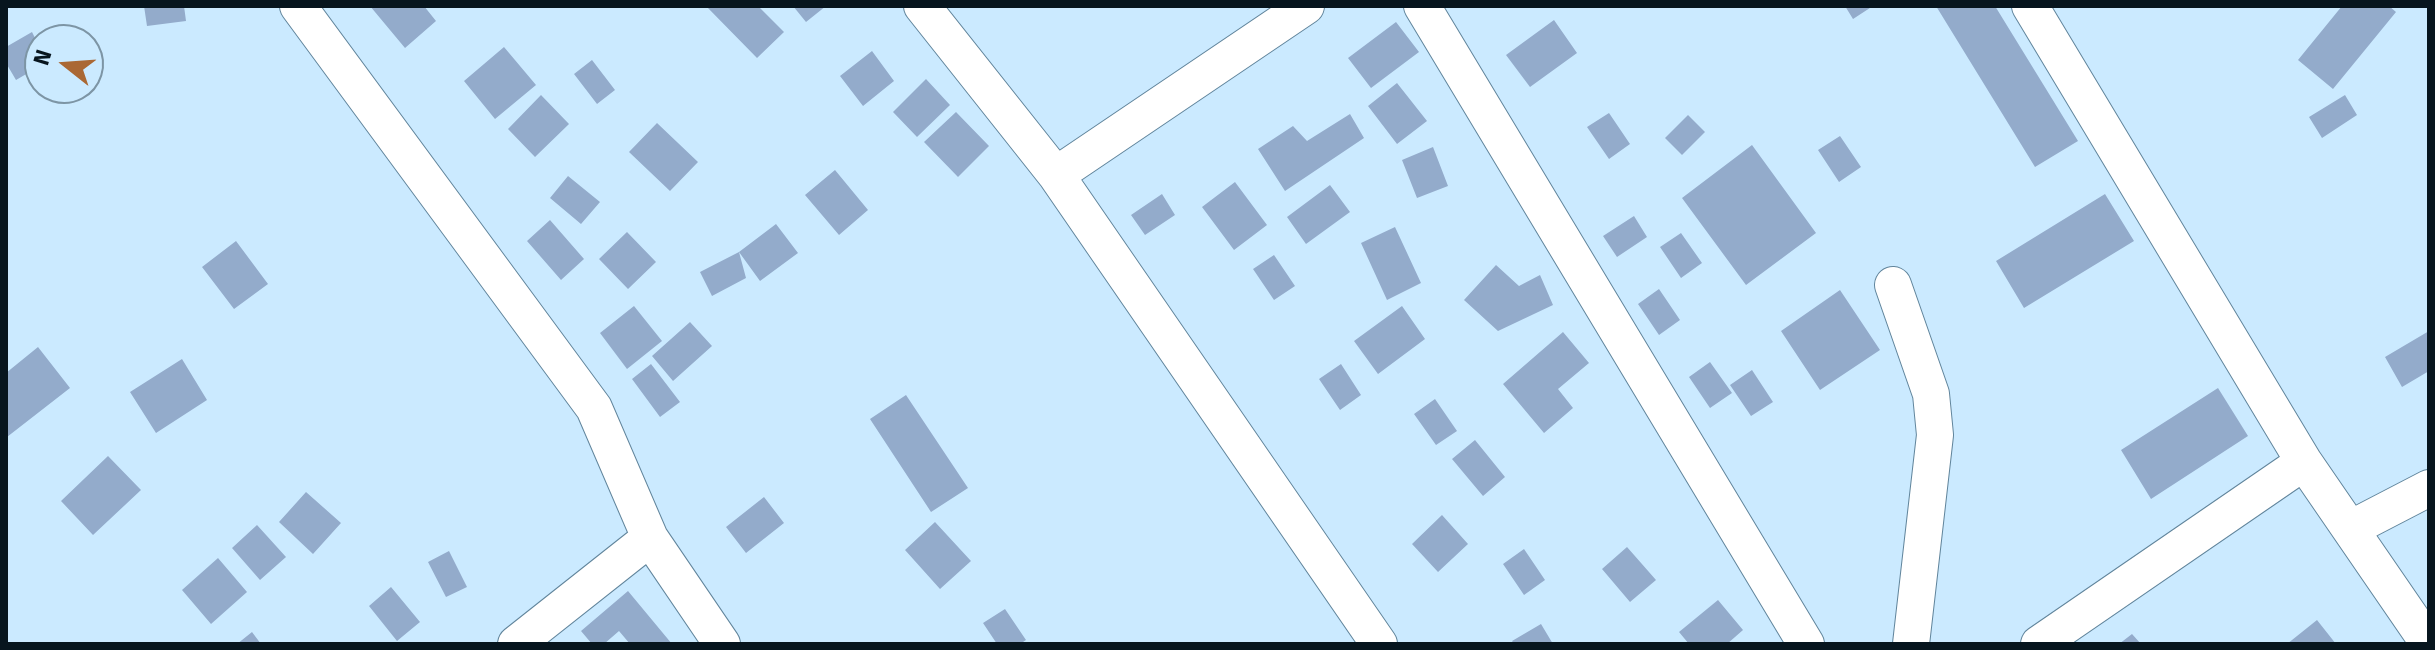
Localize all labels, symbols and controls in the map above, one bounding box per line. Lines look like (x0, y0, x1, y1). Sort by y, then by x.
north arrow (24, 24, 104, 104)
text: N (27, 46, 58, 68)

